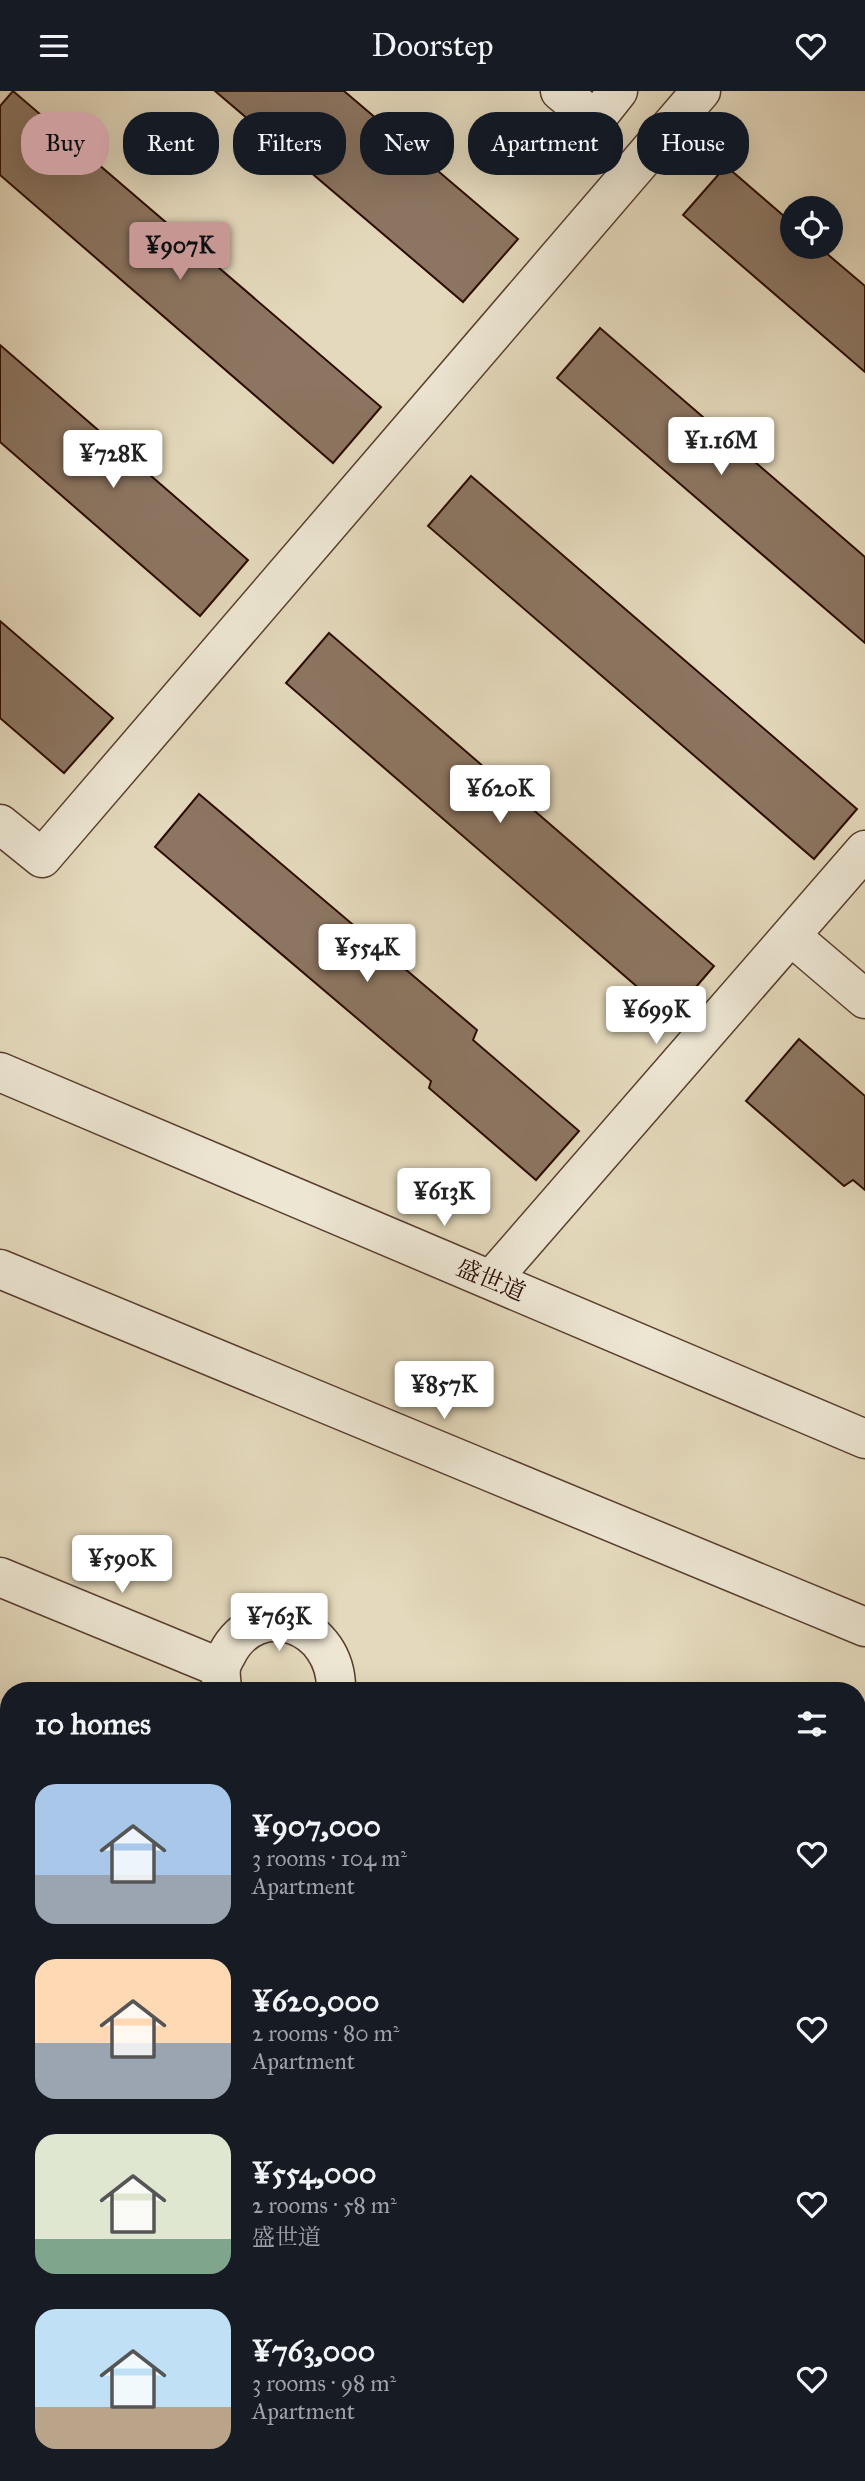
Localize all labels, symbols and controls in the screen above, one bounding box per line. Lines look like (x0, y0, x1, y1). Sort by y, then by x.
text: Doorstep (371, 26, 494, 65)
icon: menu (35, 27, 73, 65)
icon: heart (792, 27, 830, 65)
chip: Buy (21, 112, 109, 175)
chip: Rent (123, 112, 219, 175)
chip: Filters (233, 112, 346, 175)
chip: New (360, 112, 454, 175)
chip: Apartment (468, 112, 623, 175)
chip: House (637, 112, 749, 175)
map controls (780, 196, 843, 259)
button: locate (780, 196, 843, 259)
pin: ¥907K (131, 223, 229, 282)
text: ¥907K (145, 231, 215, 259)
pin: ¥1.16M (664, 417, 778, 477)
text: ¥1.16M (684, 426, 758, 454)
pin: ¥728K (64, 431, 162, 490)
text: ¥728K (79, 439, 147, 467)
pin: ¥620K (451, 765, 549, 825)
text: ¥620K (466, 774, 534, 802)
pin: ¥554K (318, 925, 416, 984)
text: ¥554K (334, 933, 400, 961)
pin: ¥699K (607, 986, 705, 1046)
text: ¥699K (622, 995, 690, 1023)
pin: ¥613K (395, 1169, 493, 1228)
text: ¥613K (413, 1177, 475, 1205)
street label: 盛世道 (452, 1252, 530, 1308)
pin: ¥857K (395, 1361, 493, 1421)
text: ¥857K (411, 1370, 477, 1398)
pin: ¥590K (73, 1535, 171, 1595)
text: ¥590K (88, 1544, 156, 1572)
pin: ¥763K (230, 1593, 328, 1653)
text: ¥763K (247, 1602, 311, 1630)
icon: filters (793, 1705, 831, 1743)
text: 10 homes (35, 1706, 151, 1742)
text: ¥907,000 (252, 1808, 381, 1844)
icon: home (91, 1812, 175, 1896)
icon: heart (793, 1835, 831, 1873)
text: 3 rooms · 104 m² (252, 1844, 407, 1872)
text: Apartment (252, 1872, 355, 1900)
text: ¥620,000 (252, 1983, 379, 2019)
icon: home (91, 1987, 175, 2071)
icon: heart (793, 2010, 831, 2048)
text: 2 rooms · 80 m² (252, 2019, 399, 2047)
text: Apartment (252, 2047, 355, 2075)
text: ¥554,000 (252, 2155, 376, 2191)
icon: home (91, 2162, 175, 2246)
icon: heart (793, 2185, 831, 2223)
text: 2 rooms · 58 m² (252, 2191, 397, 2219)
text: 盛世道 (252, 2223, 321, 2251)
text: ¥763,000 (252, 2333, 375, 2369)
icon: home (91, 2337, 175, 2421)
icon: heart (793, 2360, 831, 2398)
text: 3 rooms · 98 m² (252, 2369, 396, 2397)
text: Apartment (252, 2397, 355, 2425)

